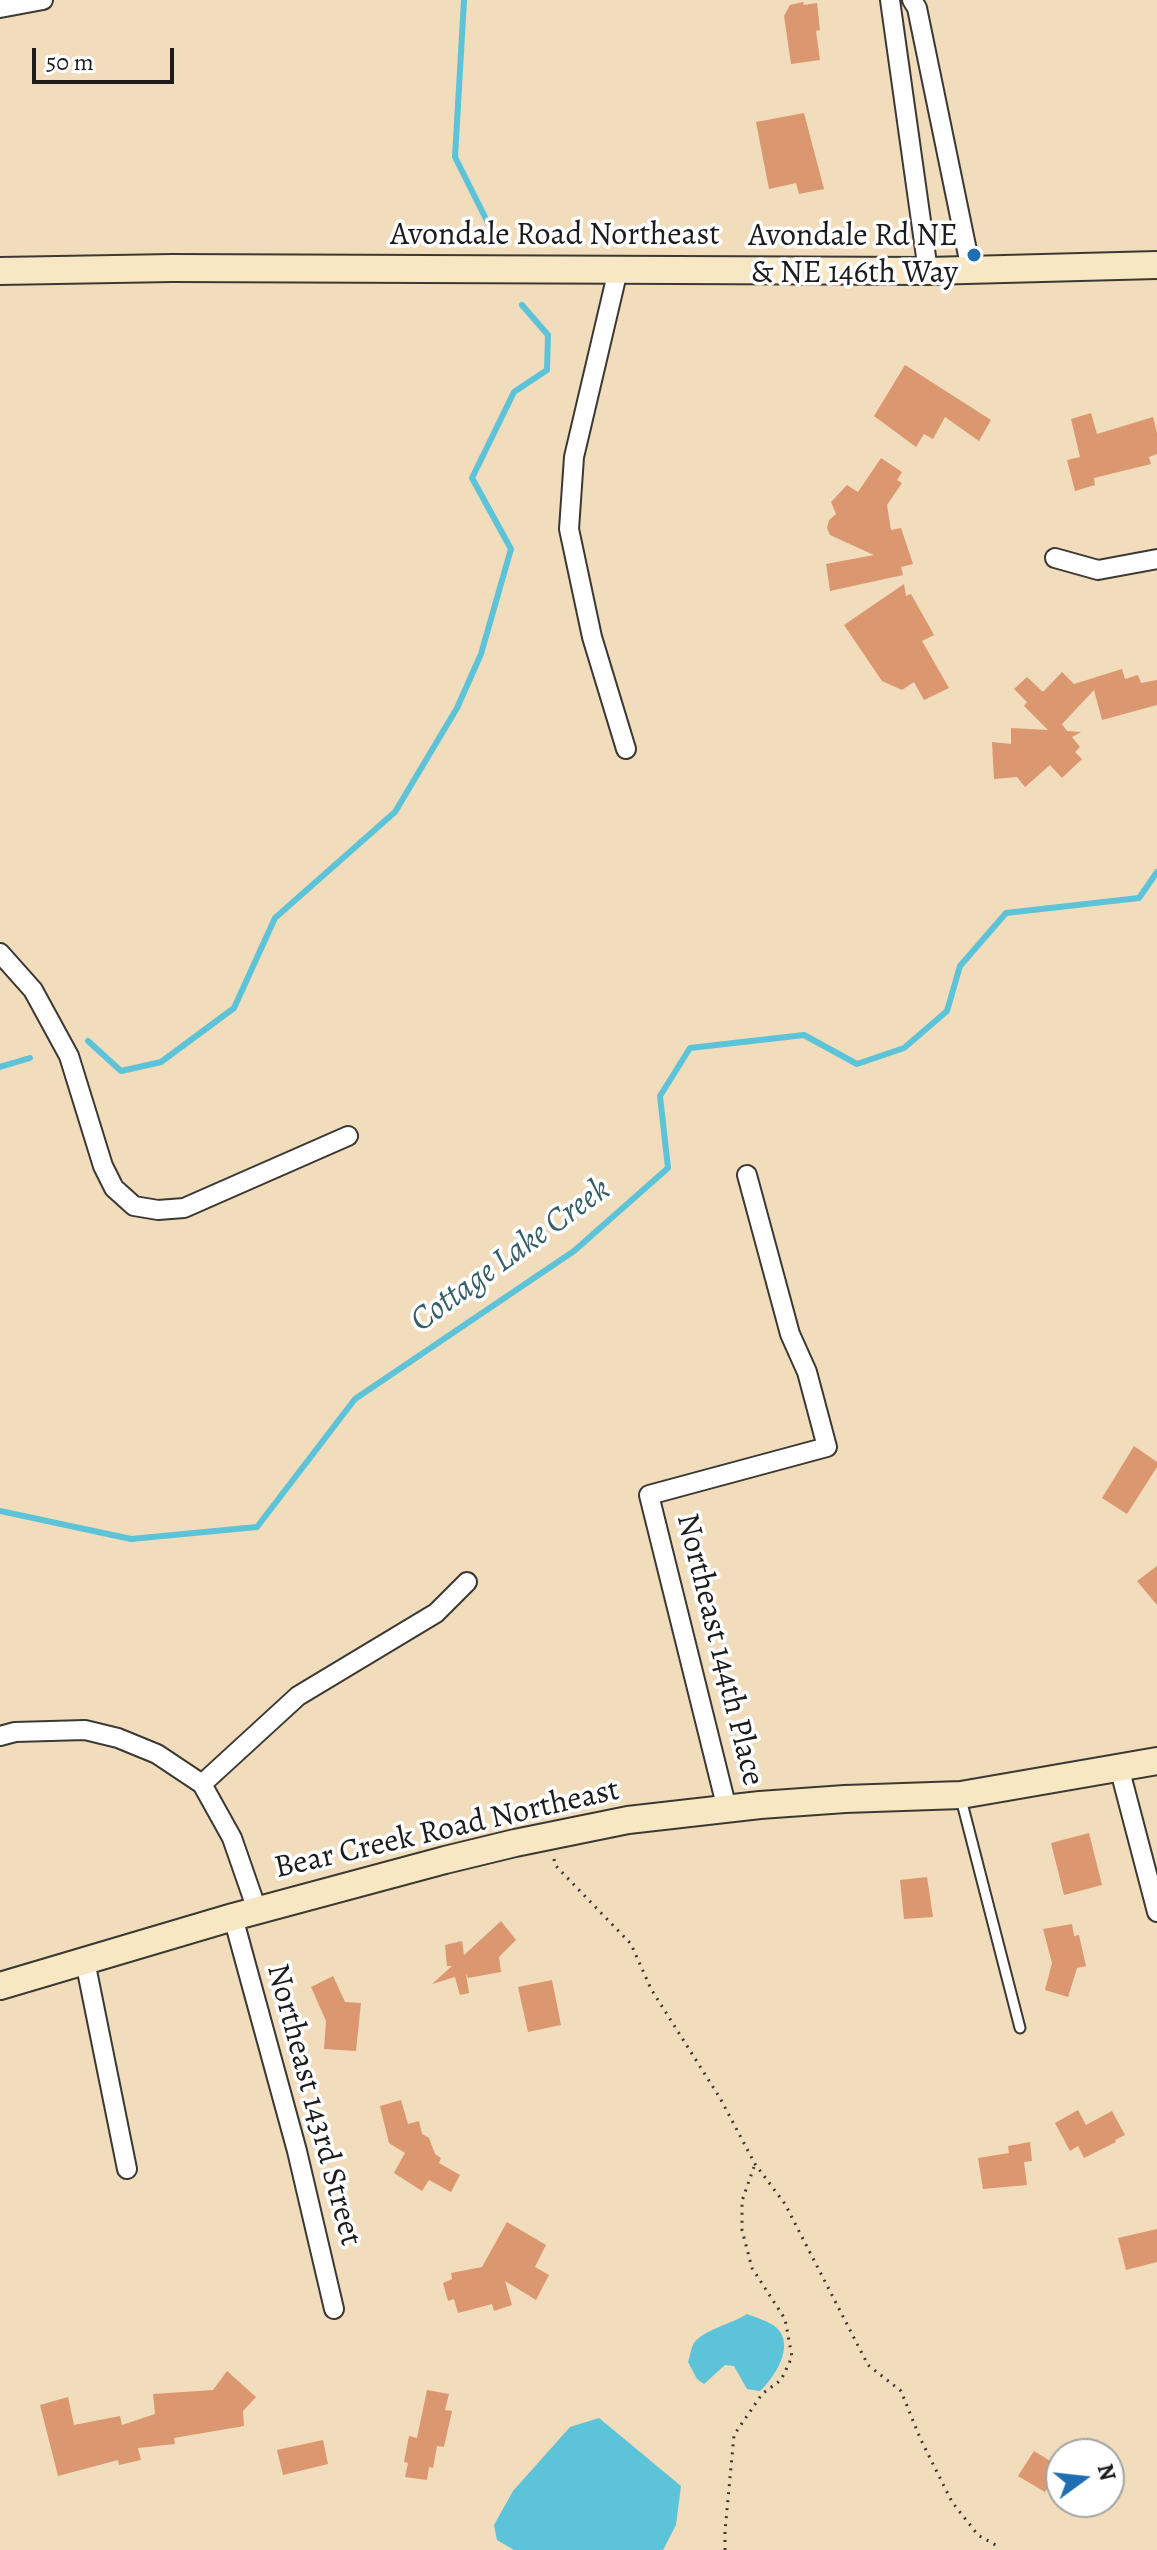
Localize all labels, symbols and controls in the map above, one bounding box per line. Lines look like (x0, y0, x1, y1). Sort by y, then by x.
scale bar (36, 32, 178, 82)
text: 50 m (46, 46, 94, 78)
street label: Avondale Road Northeast (390, 217, 720, 255)
place label: Avondale Rd NE & NE 146th Way (748, 218, 958, 293)
marker: Avondale Rd NE & NE 146th Way (965, 246, 983, 264)
water label: Cottage Lake Creek (403, 1170, 619, 1342)
street label: Northeast 144th Place (667, 1510, 771, 1790)
street label: Bear Creek Road Northeast (271, 1772, 623, 1888)
street label: Northeast 143rd Street (257, 1960, 369, 2250)
north arrow (1045, 2438, 1125, 2518)
text: N (1090, 2461, 1123, 2484)

